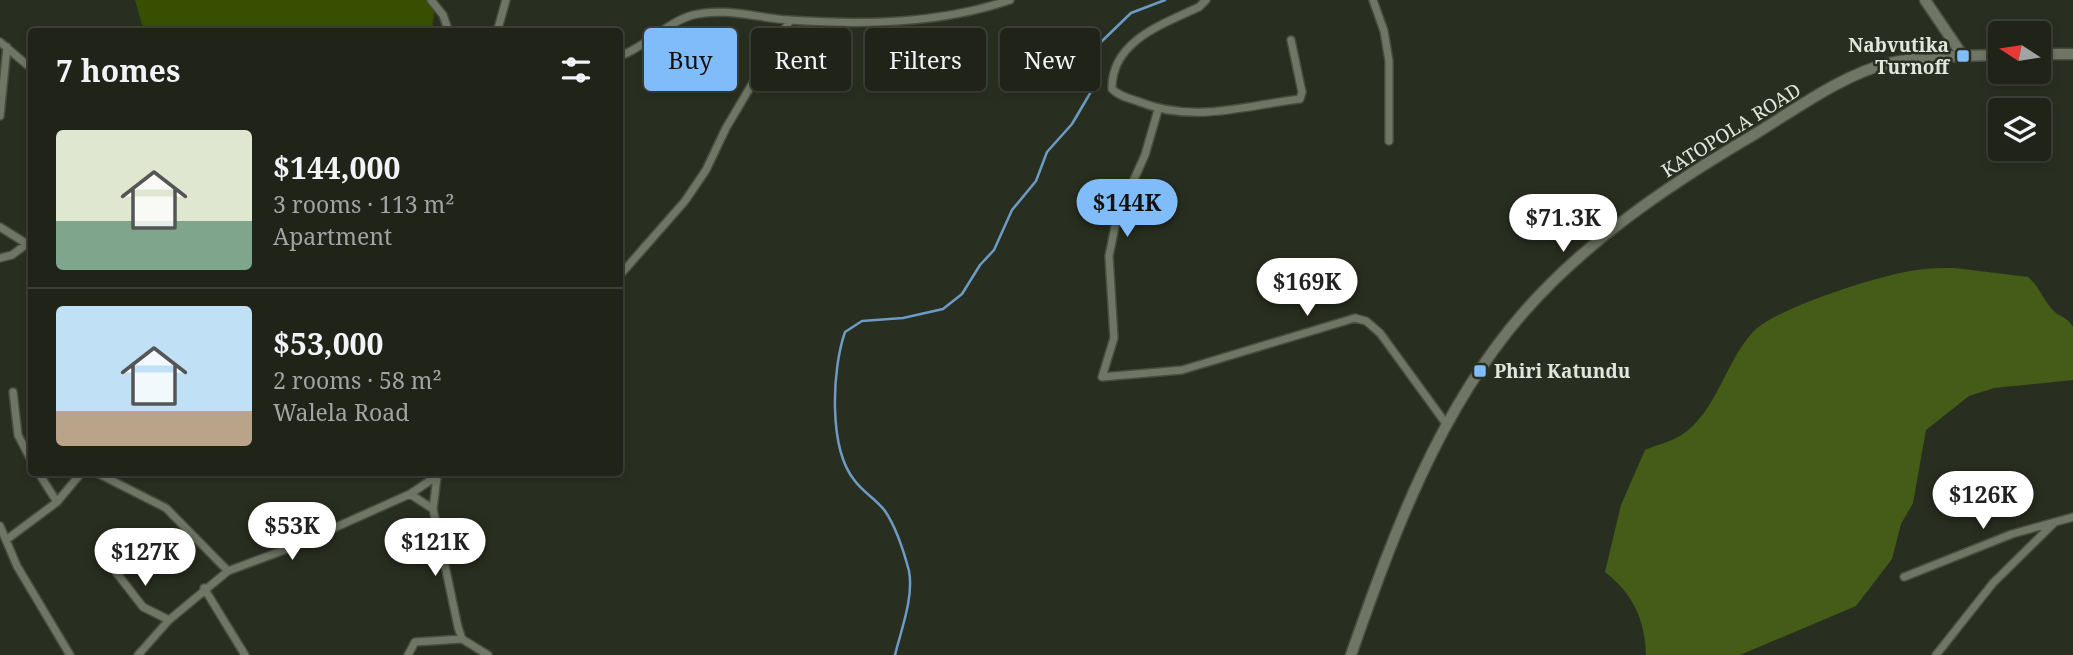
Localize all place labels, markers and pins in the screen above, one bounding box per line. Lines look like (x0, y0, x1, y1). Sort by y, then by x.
place label: Nabvutika Turnoff (1848, 32, 1951, 80)
marker: Nabvutika Turnoff (1955, 48, 1971, 64)
pin: $144K (1078, 180, 1176, 239)
pin: $71.3K (1506, 194, 1620, 254)
pin: $169K (1258, 258, 1356, 318)
place label: Phiri Katundu (1494, 358, 1631, 384)
marker: Phiri Katundu (1472, 363, 1488, 379)
pin: $126K (1934, 472, 2032, 531)
pin: $53K (251, 503, 333, 562)
pin: $121K (386, 518, 484, 578)
pin: $127K (96, 528, 194, 588)

